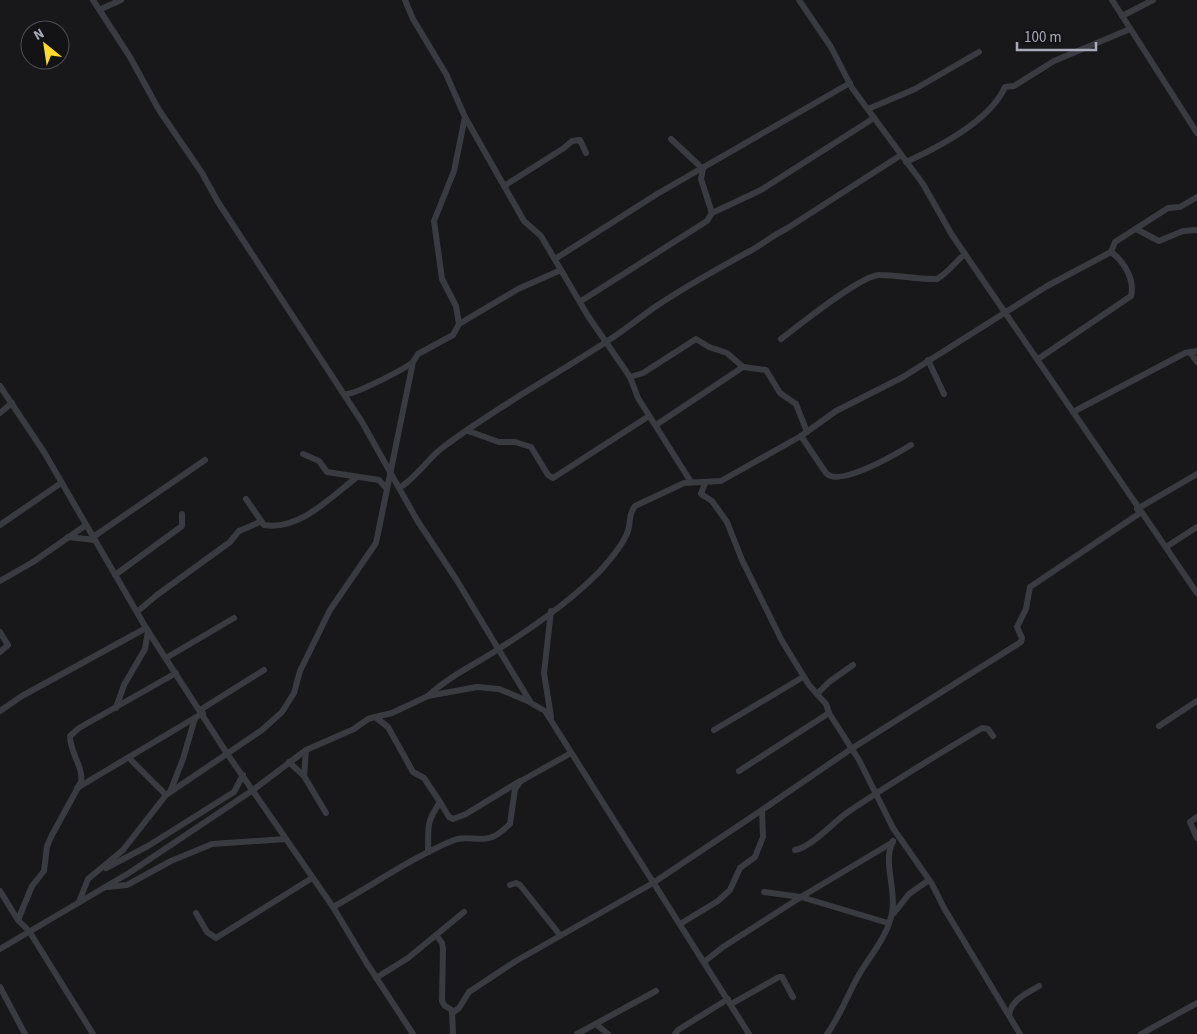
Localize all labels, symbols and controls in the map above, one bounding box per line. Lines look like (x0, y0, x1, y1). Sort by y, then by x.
north arrow (20, 20, 70, 70)
scale bar (1017, 20, 1096, 52)
text: N (30, 24, 48, 46)
text: 100 m (1024, 27, 1062, 48)

